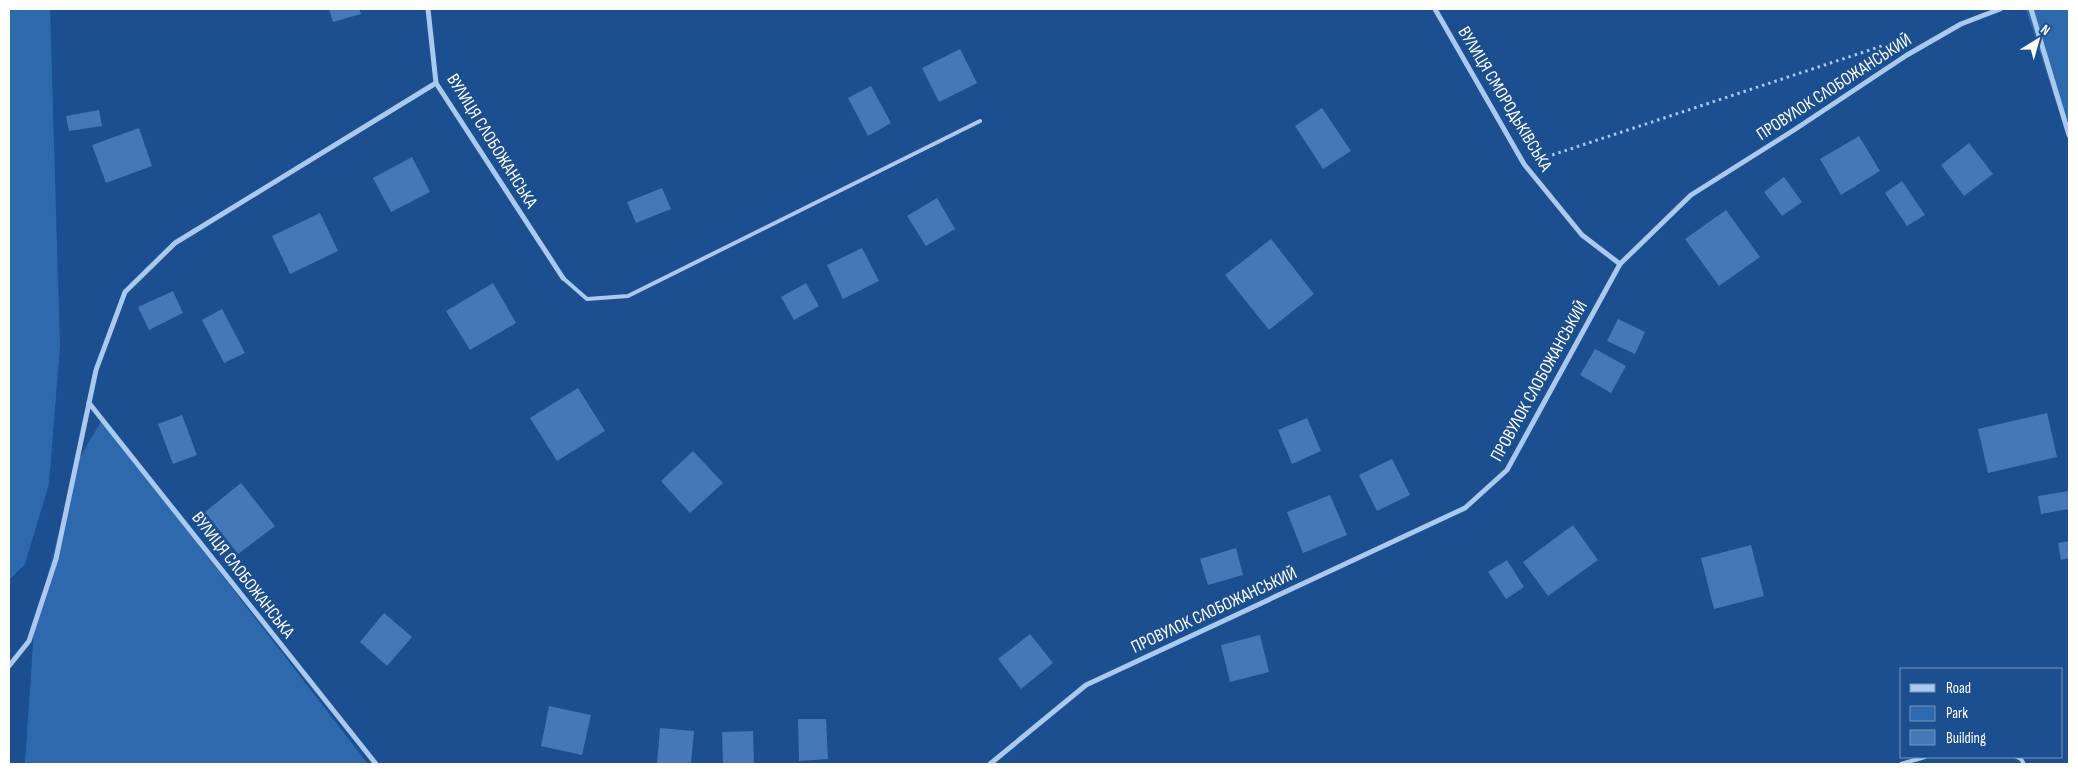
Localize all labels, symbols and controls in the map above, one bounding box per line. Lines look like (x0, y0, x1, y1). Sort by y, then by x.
north arrow (2013, 15, 2063, 65)
text: N (2037, 21, 2054, 39)
street label: ВУЛИЦЯ СМОРОДЬКІВСЬКА (1454, 23, 1557, 175)
street label: ПРОВУЛОК СЛОБОЖАНСЬКИЙ (1753, 29, 1915, 145)
street label: ВУЛИЦЯ СЛОБОЖАНСЬКА (442, 70, 542, 212)
street label: ПРОВУЛОК СЛОБОЖАНСЬКИЙ (1486, 297, 1592, 465)
street label: ВУЛИЦЯ СЛОБОЖАНСЬКА (187, 508, 299, 643)
street label: ПРОВУЛОК СЛОБОЖАНСЬКИЙ (1128, 562, 1300, 658)
legend (1900, 668, 2063, 758)
text: Road (1946, 679, 1971, 698)
text: Park (1946, 704, 1968, 723)
text: Building (1946, 729, 1986, 748)

